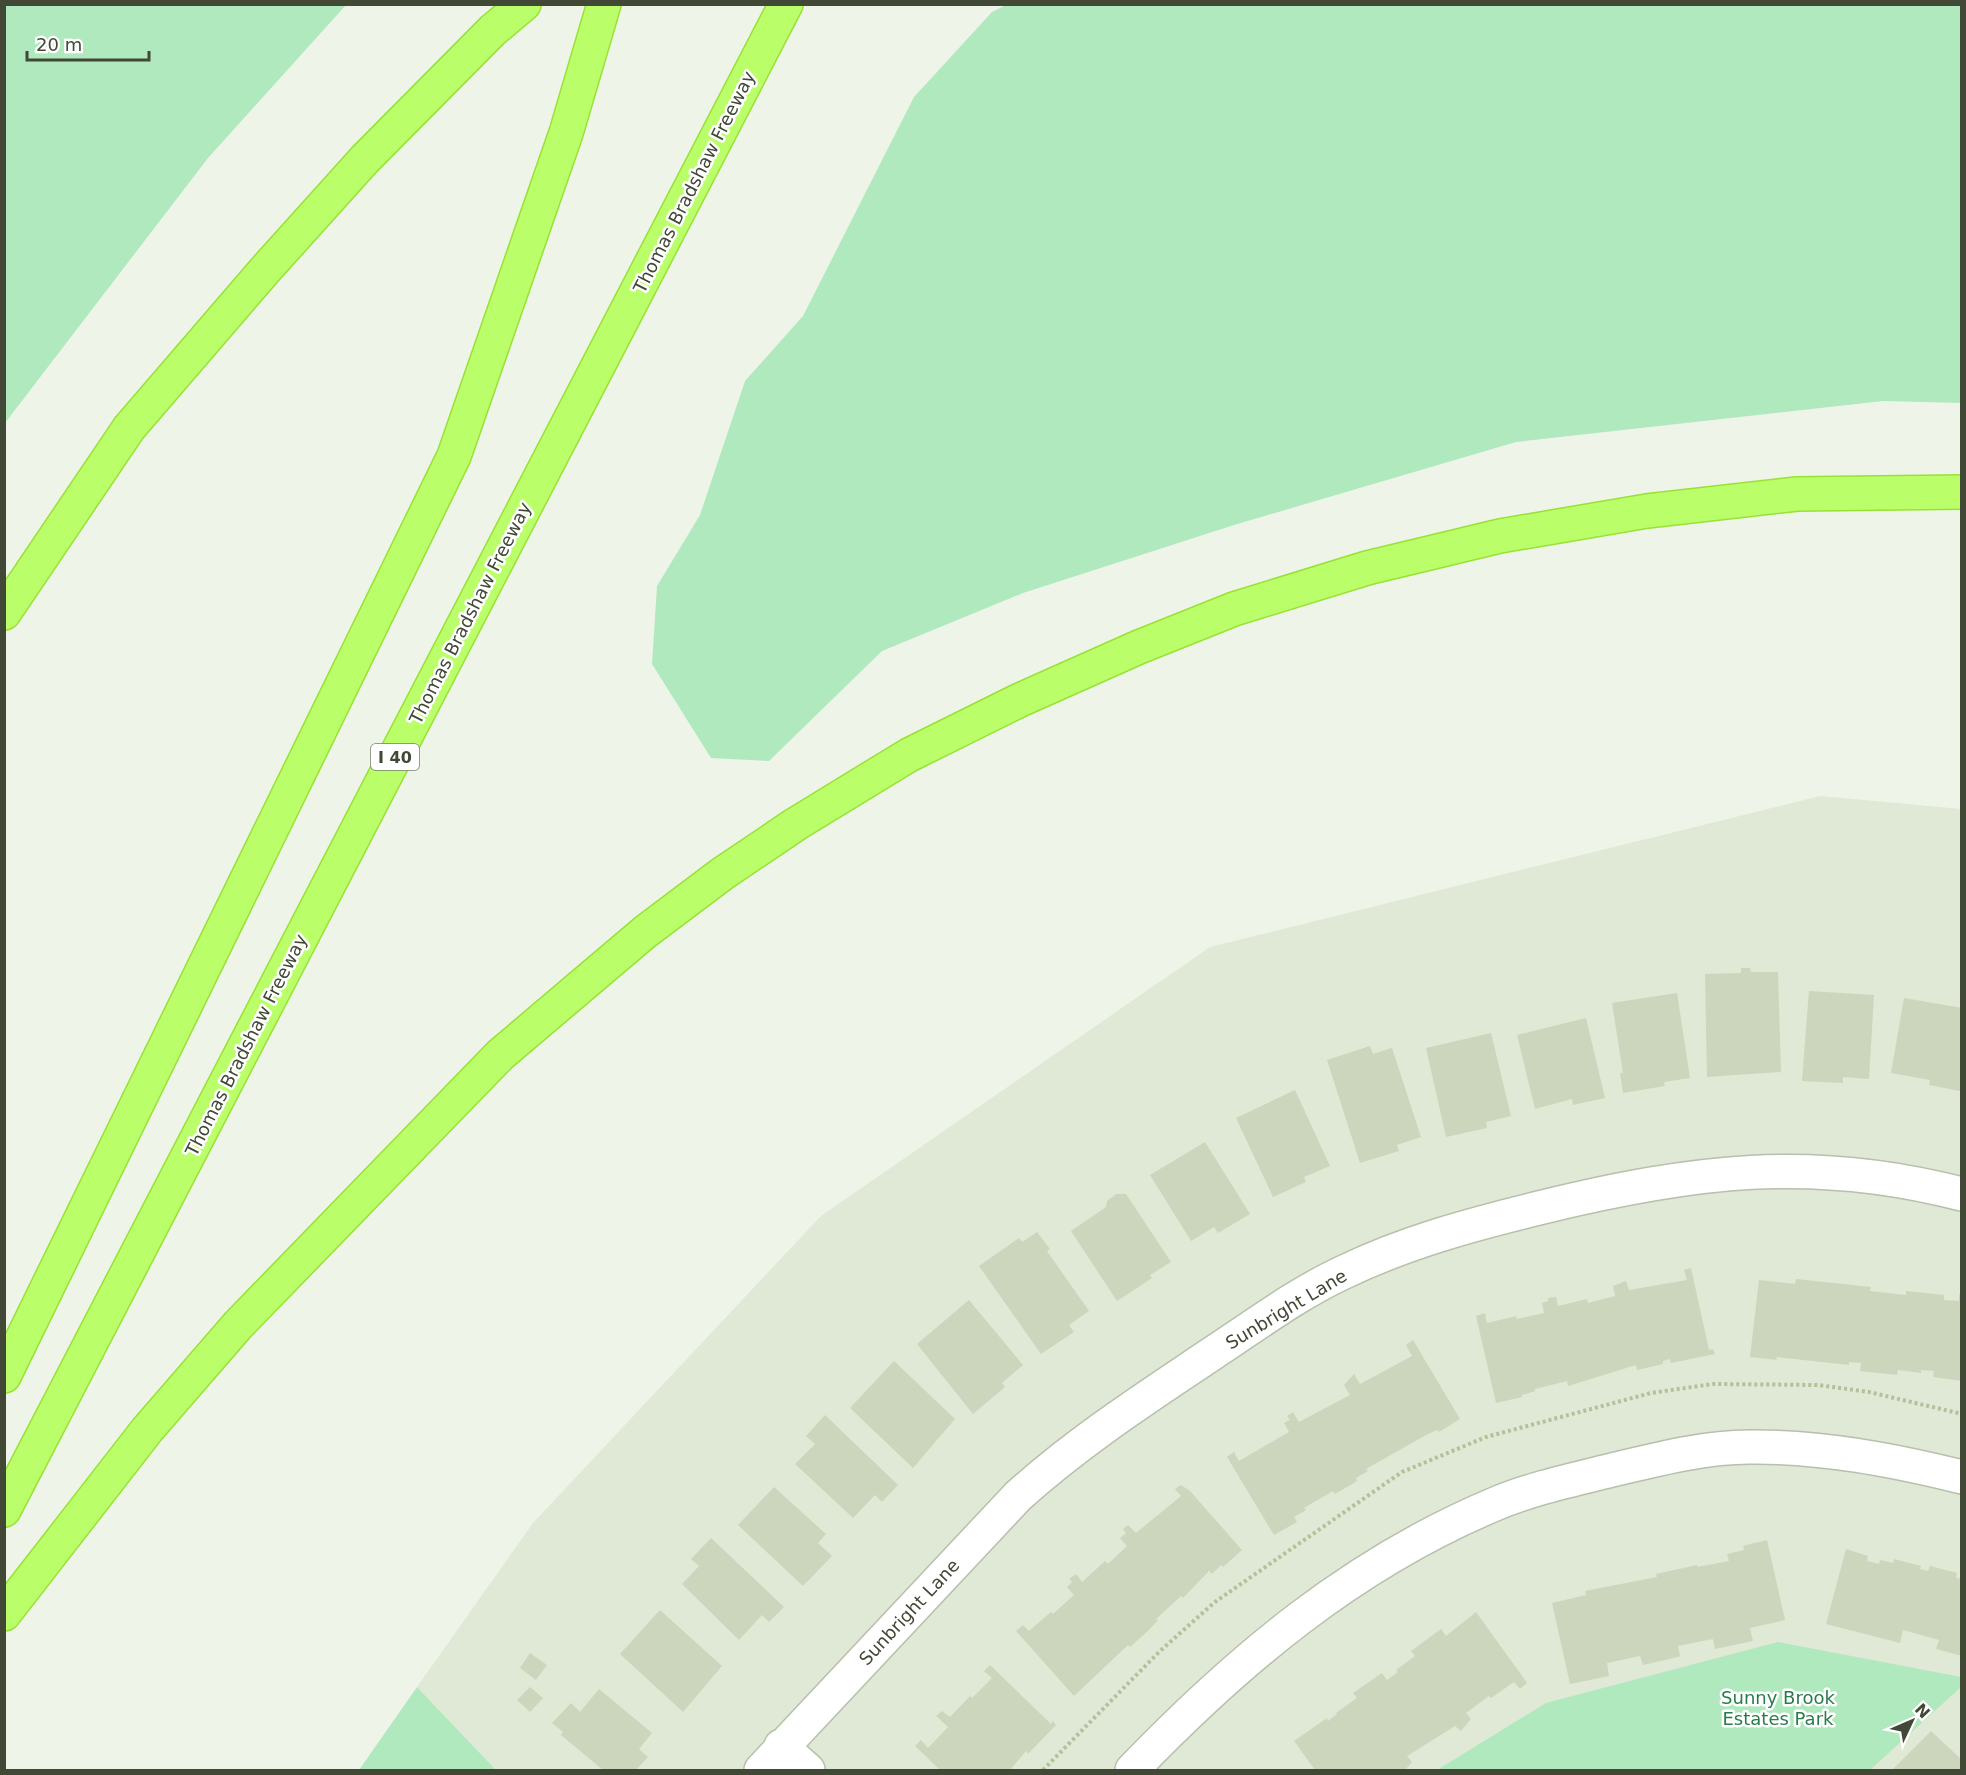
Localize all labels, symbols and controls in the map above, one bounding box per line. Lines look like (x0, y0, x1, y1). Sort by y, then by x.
scale bar (27, 24, 148, 62)
text: 20 m (36, 34, 82, 55)
street label: Thomas Bradshaw Freeway (628, 67, 759, 297)
street label: Thomas Bradshaw Freeway (404, 498, 535, 728)
road number: I 40 (371, 744, 419, 770)
street label: Thomas Bradshaw Freeway (180, 930, 311, 1160)
street label: Sunbright Lane (1222, 1265, 1350, 1353)
street label: Sunbright Lane (855, 1555, 963, 1669)
park label: Sunny Brook Estates Park (1721, 1687, 1835, 1729)
north arrow (1882, 1691, 1942, 1751)
text: N (1911, 1700, 1934, 1722)

